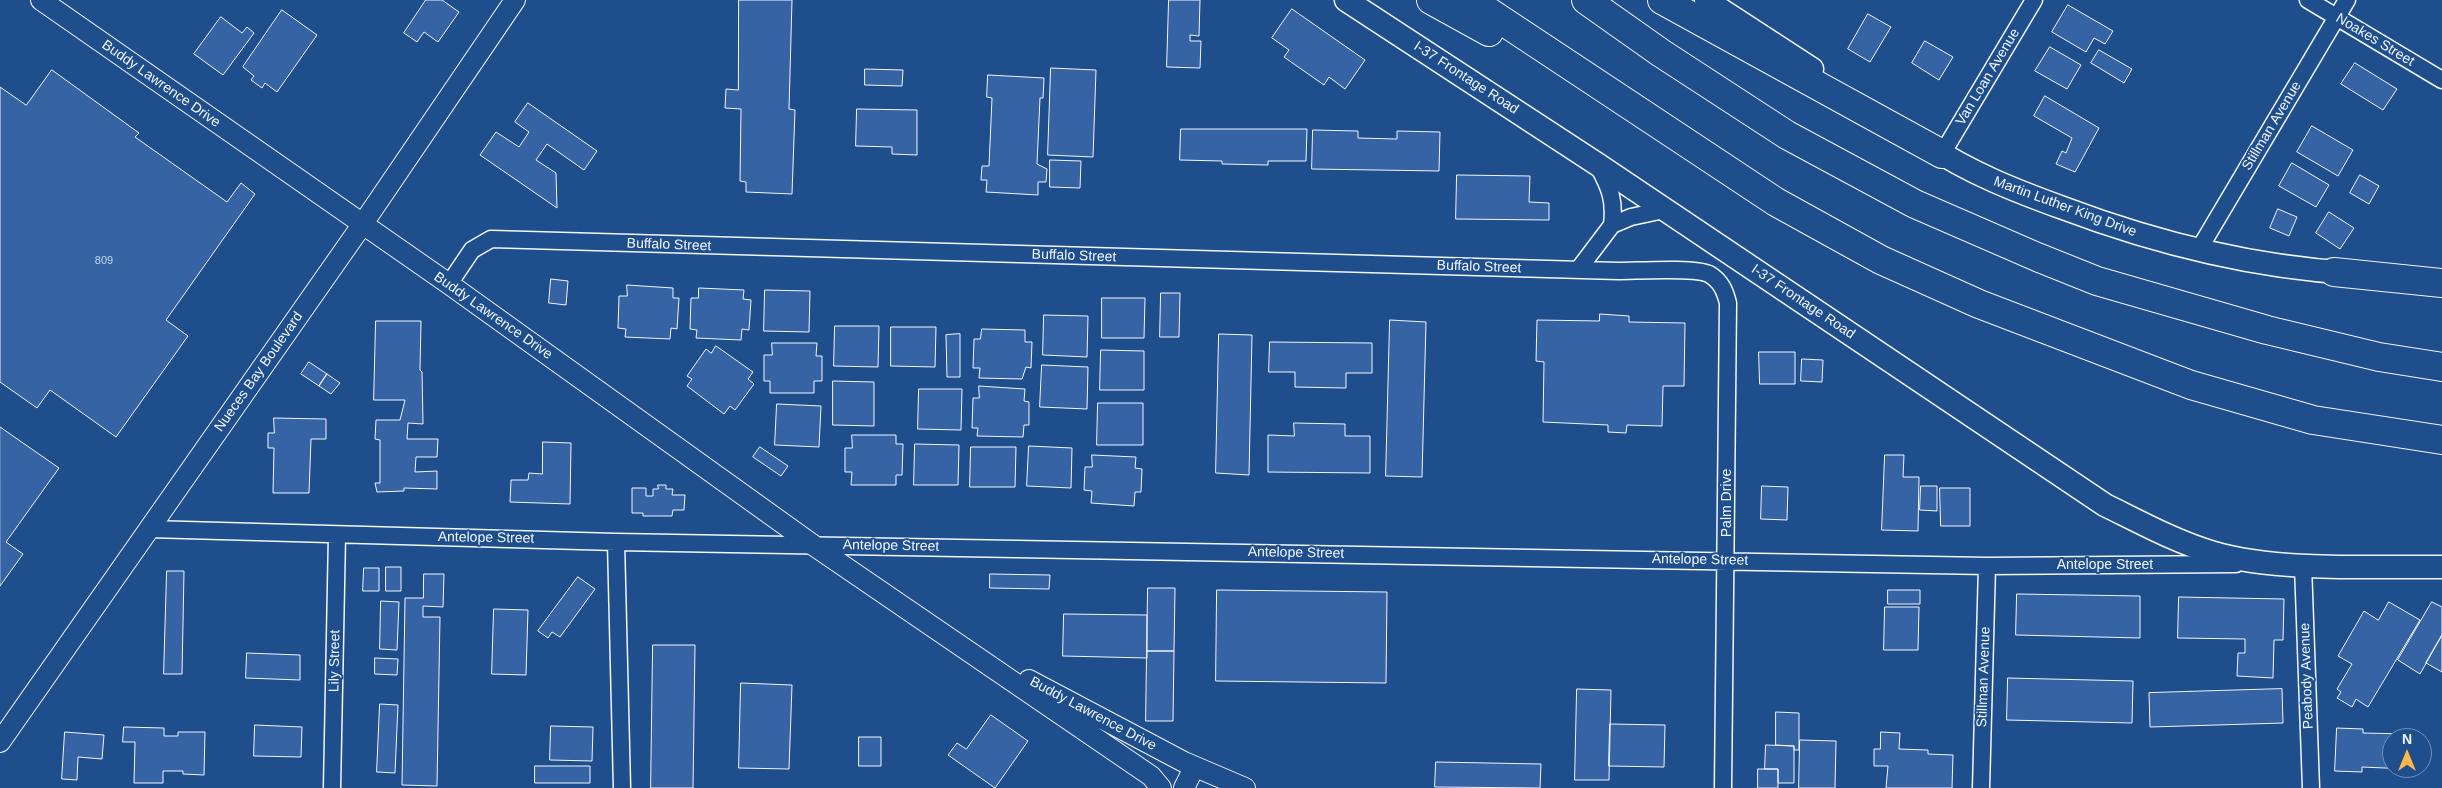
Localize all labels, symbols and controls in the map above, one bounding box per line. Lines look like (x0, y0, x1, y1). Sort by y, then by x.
street label: Noakes Street (2333, 10, 2417, 70)
street label: Van Loan Avenue (1952, 26, 2024, 128)
street label: Buddy Lawrence Drive (98, 37, 224, 131)
street label: I-37 Frontage Road (1411, 38, 1521, 118)
street label: Stillman Avenue (2239, 78, 2305, 174)
street label: Martin Luther King Drive (1991, 173, 2139, 241)
street label: Buffalo Street (626, 235, 712, 255)
street label: Buffalo Street (1031, 246, 1117, 266)
house number: 809 (95, 254, 113, 268)
street label: Buffalo Street (1436, 257, 1522, 277)
street label: I-37 Frontage Road (1748, 261, 1858, 343)
street label: Buddy Lawrence Drive (430, 269, 556, 363)
street label: Nueces Bay Boulevard (211, 309, 307, 435)
street label: Palm Drive (1719, 469, 1735, 537)
street label: Antelope Street (438, 529, 534, 547)
street label: Antelope Street (843, 537, 939, 555)
street label: Antelope Street (1248, 544, 1344, 562)
street label: Antelope Street (1652, 551, 1748, 569)
street label: Antelope Street (2057, 557, 2153, 573)
street label: Peabody Avenue (2297, 623, 2317, 729)
street label: Stillman Avenue (1974, 626, 1994, 728)
street label: Lily Street (326, 630, 344, 692)
street label: Buddy Lawrence Drive (1027, 674, 1159, 754)
north arrow (2382, 728, 2432, 778)
text: N (2402, 731, 2412, 747)

